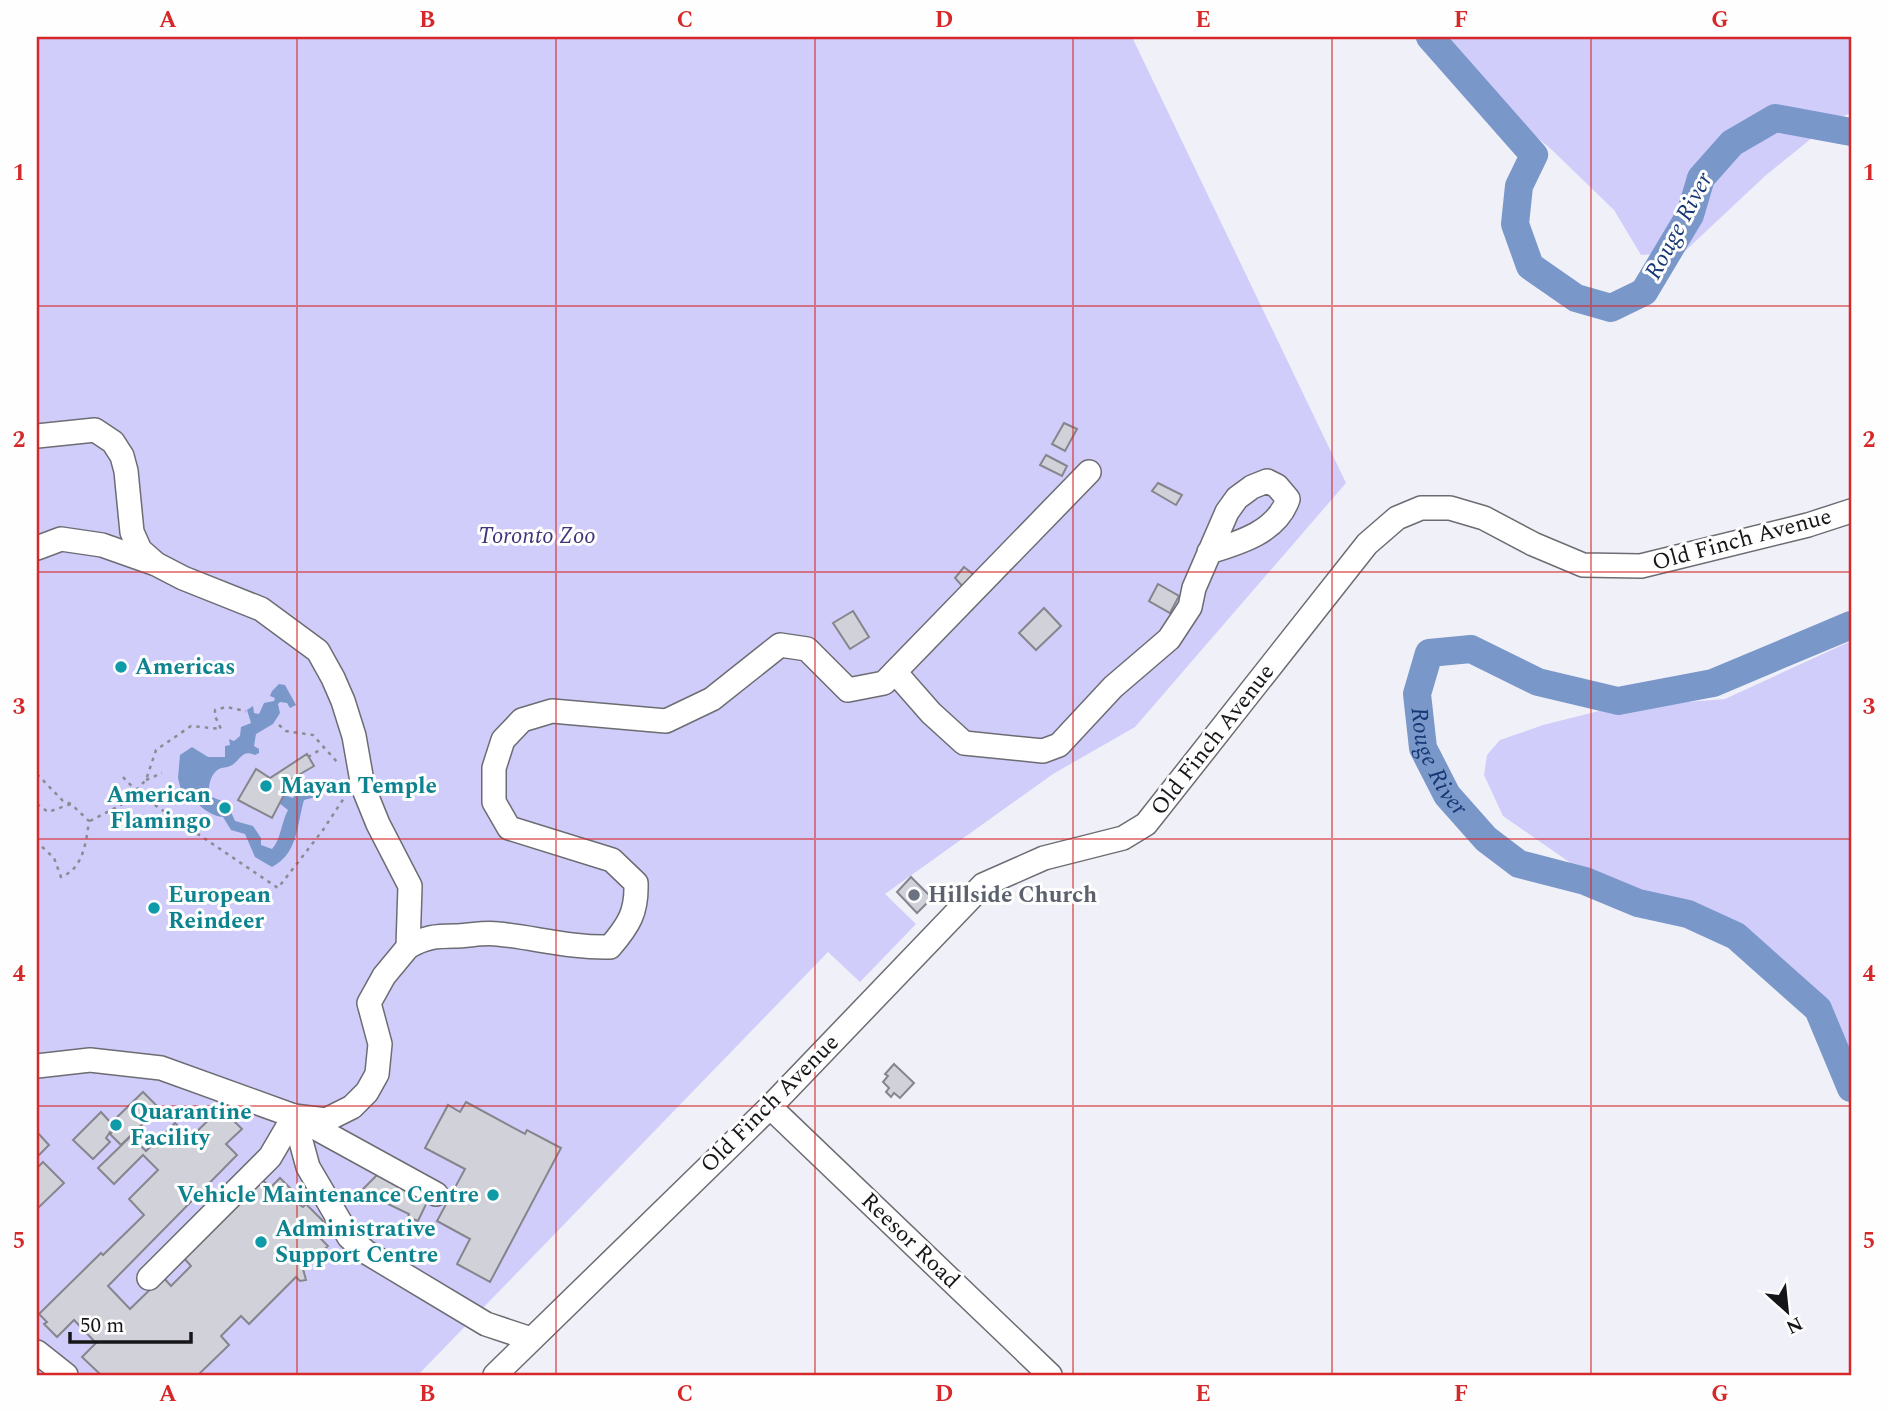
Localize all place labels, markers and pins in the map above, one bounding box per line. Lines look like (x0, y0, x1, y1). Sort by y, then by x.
place label: Americas (135, 650, 235, 685)
marker: Americas (113, 659, 129, 675)
place label: Mayan Temple (280, 769, 437, 804)
place label: American Flamingo (106, 778, 211, 839)
marker: Mayan Temple (258, 778, 274, 794)
marker: American Flamingo (217, 800, 233, 816)
place label: European Reindeer (168, 878, 271, 939)
place label: Hillside Church (928, 878, 1097, 913)
marker: Hillside Church (906, 887, 922, 903)
marker: European Reindeer (146, 900, 162, 916)
place label: Quarantine Facility (130, 1095, 252, 1156)
marker: Quarantine Facility (108, 1117, 124, 1133)
place label: Vehicle Maintenance Centre (177, 1178, 479, 1213)
marker: Vehicle Maintenance Centre (485, 1187, 501, 1203)
place label: Administrative Support Centre (275, 1212, 438, 1273)
marker: Administrative Support Centre (253, 1234, 269, 1250)

